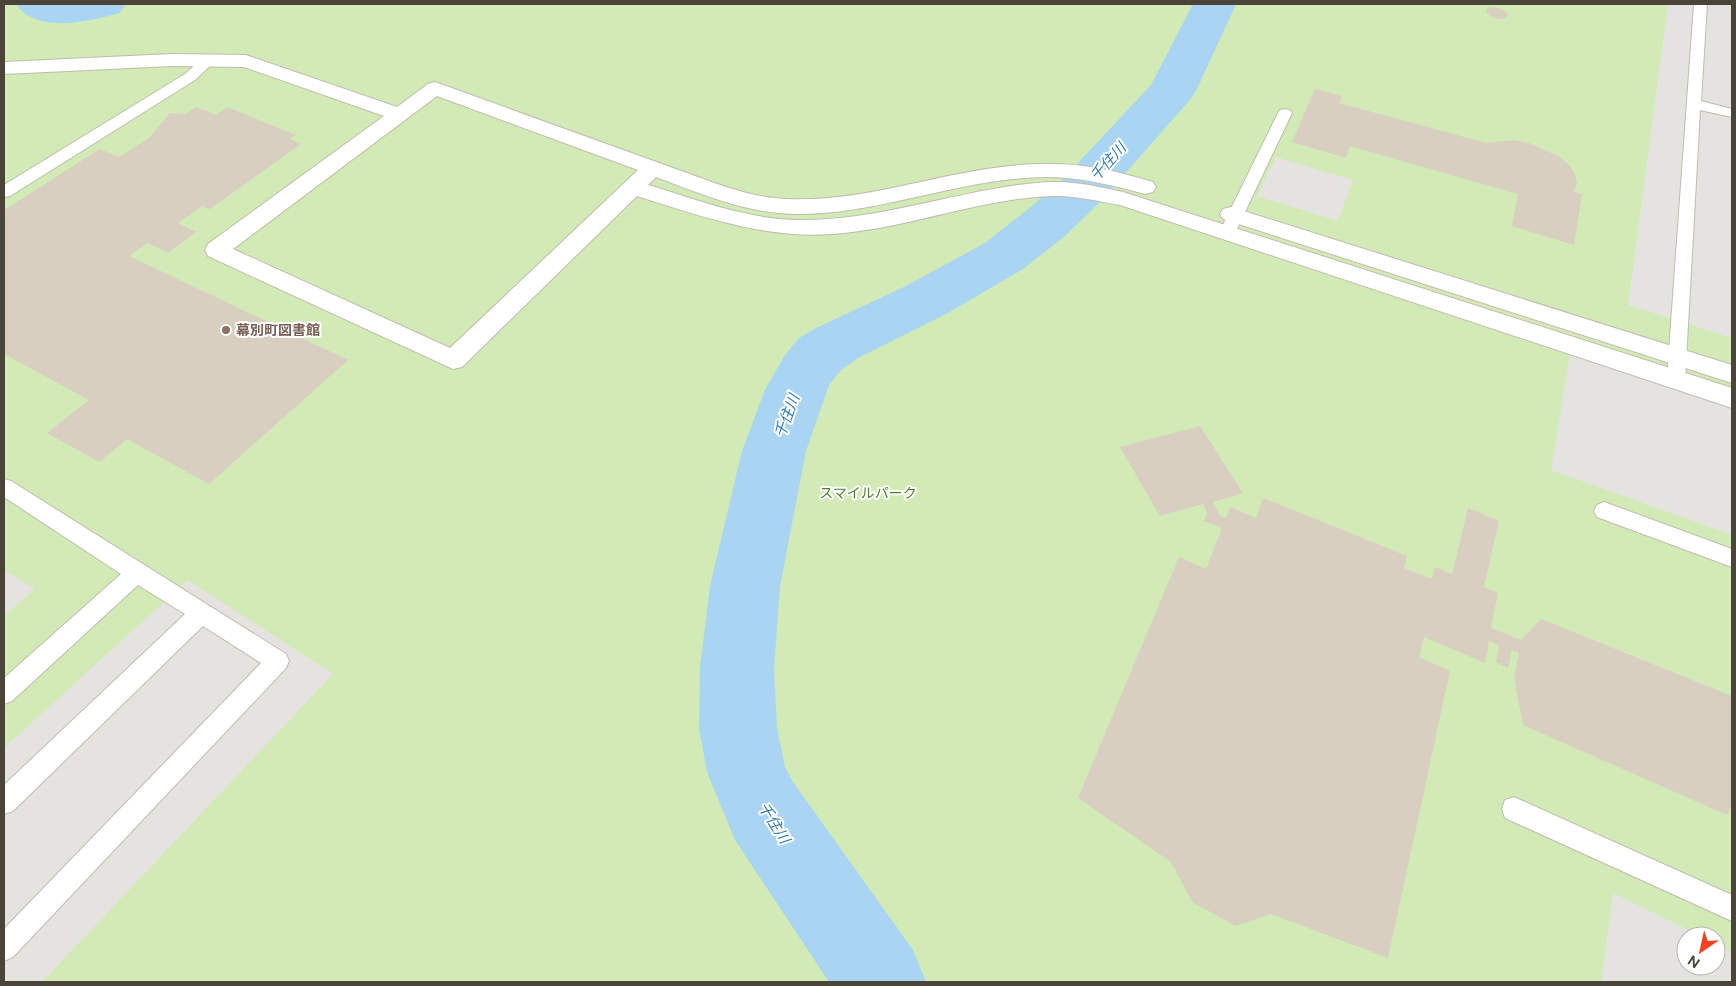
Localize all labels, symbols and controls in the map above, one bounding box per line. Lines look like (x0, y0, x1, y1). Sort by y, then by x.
water label: 千住川 (1086, 138, 1131, 185)
place label: 幕別町図書館 (236, 322, 320, 339)
marker: 幕別町図書館 (220, 324, 232, 336)
water label: 千住川 (771, 390, 804, 440)
park label: スマイルパーク (819, 485, 917, 502)
water label: 千住川 (754, 799, 795, 849)
north arrow (1676, 926, 1726, 976)
text: N (1685, 951, 1703, 971)

